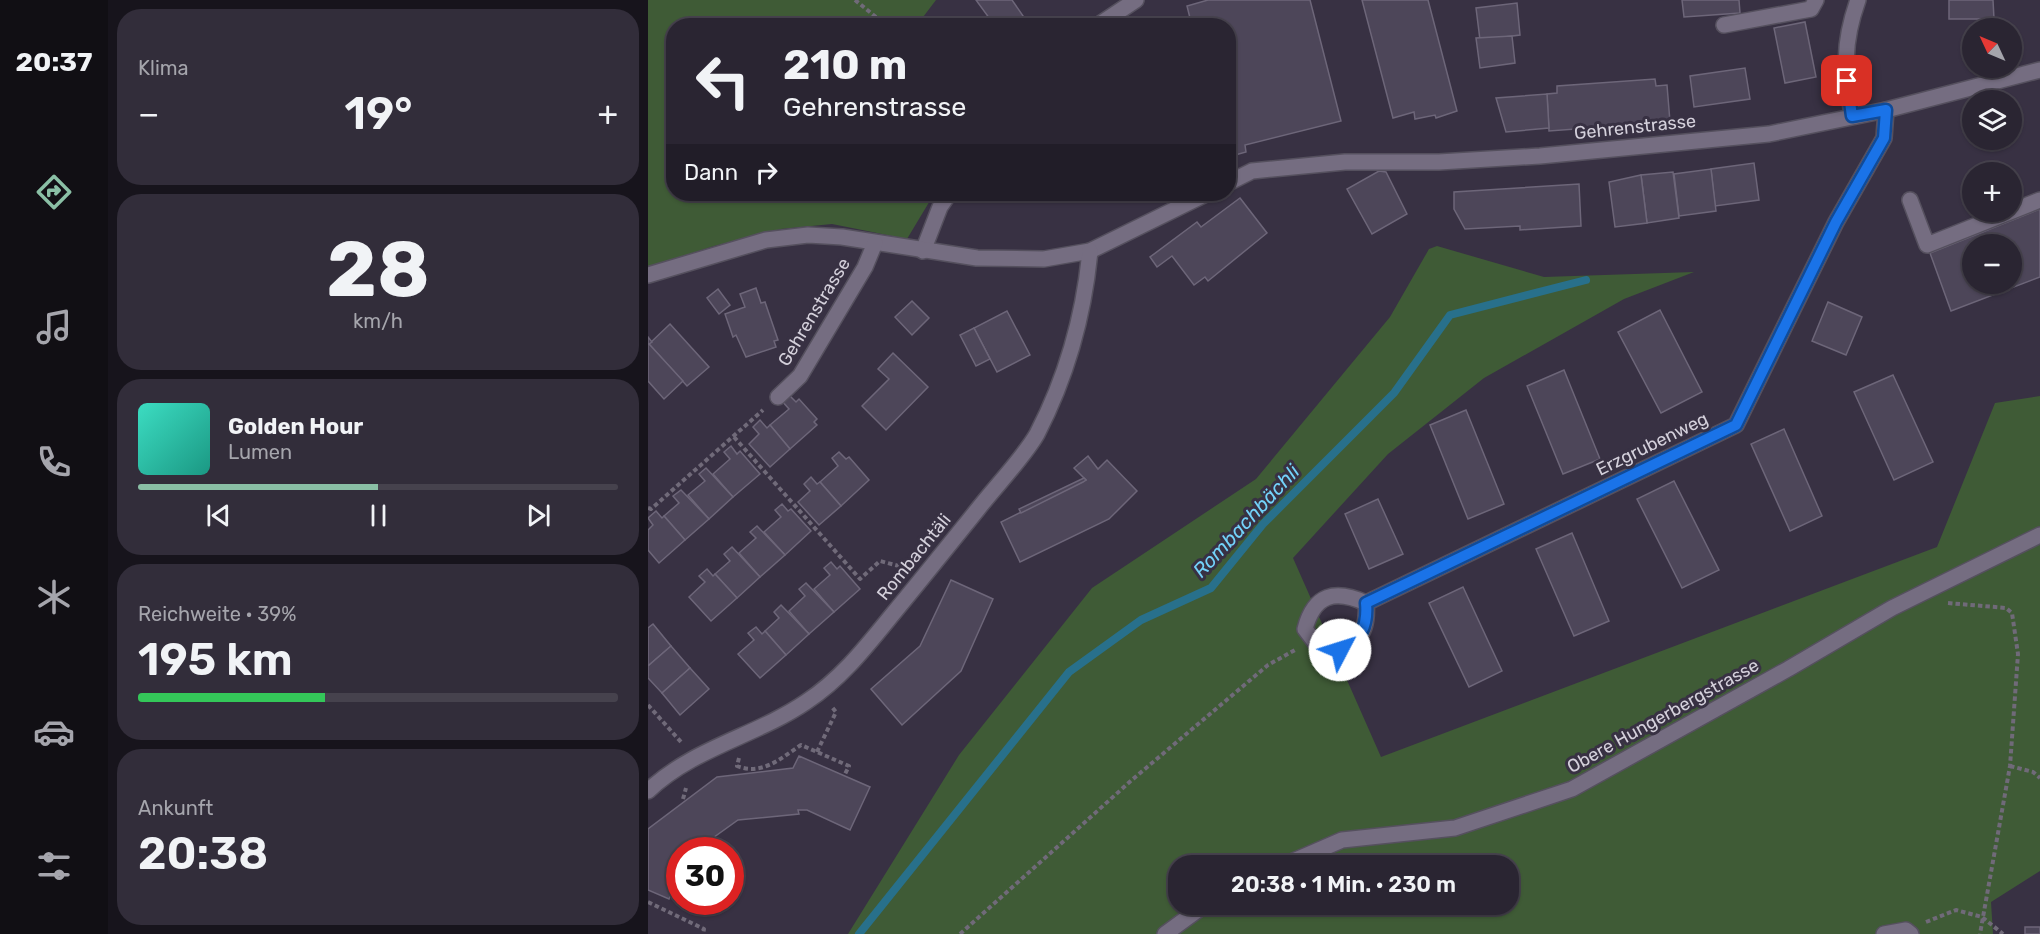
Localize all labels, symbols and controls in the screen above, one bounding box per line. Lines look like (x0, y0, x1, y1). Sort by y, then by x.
north arrow (1962, 18, 2022, 78)
map controls (1962, 18, 2022, 294)
text: 210 m (783, 40, 907, 90)
icon: left (684, 42, 762, 120)
text: 20:37 (15, 46, 93, 78)
pin (1821, 55, 1872, 106)
text: Klima (138, 56, 189, 80)
icon: arrive (1830, 64, 1863, 97)
text: 19° (344, 87, 412, 140)
button: layers (1962, 90, 2022, 150)
text: Gehrenstrasse (783, 91, 966, 123)
text: − (138, 94, 159, 133)
text: + (597, 94, 618, 133)
street label: Gehrenstrasse (1573, 110, 1697, 144)
icon: right (750, 156, 783, 189)
text: Dann (684, 159, 738, 186)
button: + (1962, 162, 2022, 222)
icon: directions (33, 171, 75, 213)
text: 28 (326, 223, 430, 316)
button: − (1962, 234, 2022, 294)
street label: Gehrenstrasse (773, 254, 855, 370)
icon: music (33, 306, 75, 348)
text: km/h (353, 309, 403, 333)
street label: Erzgrubenweg (1592, 407, 1712, 481)
text: Golden Hour (228, 413, 363, 440)
text: Lumen (228, 440, 292, 464)
icon: phone (33, 441, 75, 483)
water label: Rombachbächli (1188, 459, 1305, 582)
icon: previous (202, 499, 235, 532)
icon: pause (362, 499, 395, 532)
icon: next (522, 499, 555, 532)
street label: Rombachtäli (872, 509, 956, 605)
icon: climate (33, 576, 75, 618)
text: Reichweite · 39% (138, 602, 296, 626)
position arrow (1308, 618, 1372, 682)
text: 195 km (138, 633, 293, 686)
street label: Obere Hungerbergstrasse (1563, 654, 1763, 778)
icon: car (33, 711, 75, 753)
text: Ankunft (138, 796, 213, 820)
text: 20:38 (138, 827, 268, 880)
speed limit sign: 30 (666, 837, 744, 915)
icon: filters (33, 845, 75, 887)
text: 20:38 · 1 Min. · 230 m (1231, 871, 1456, 898)

